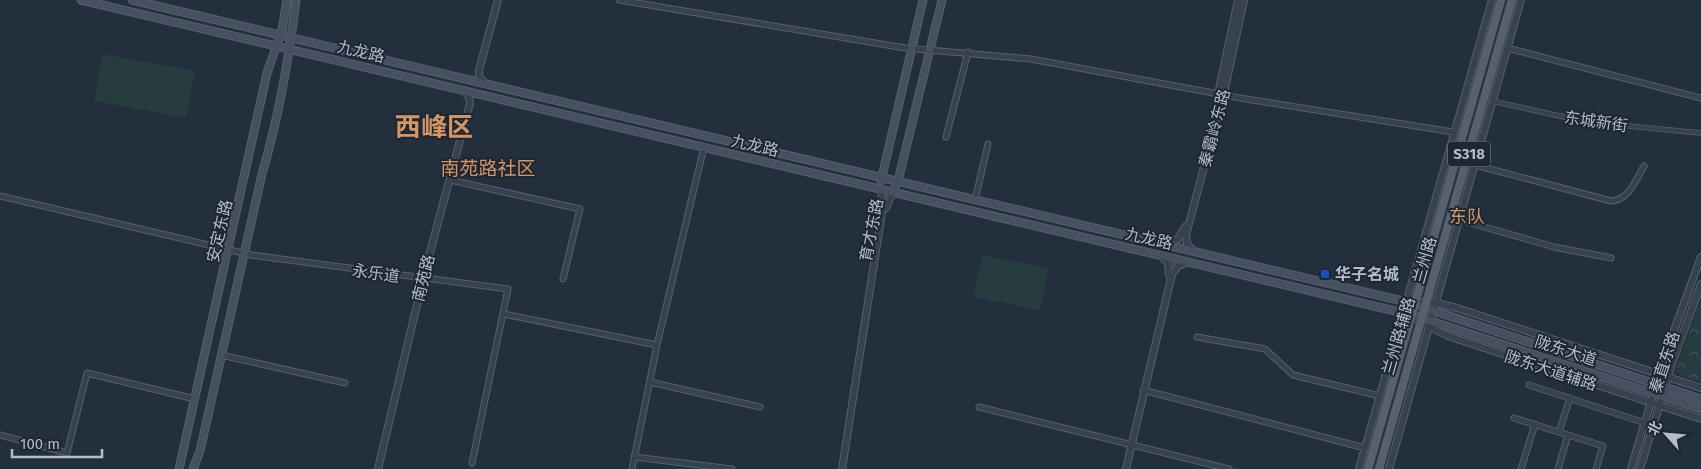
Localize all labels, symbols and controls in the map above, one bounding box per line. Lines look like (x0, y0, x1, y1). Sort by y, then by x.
street label: 九龙路 (335, 37, 386, 66)
street label: 秦霸岭东路 (1195, 87, 1234, 169)
street label: 东城新街 (1563, 108, 1629, 135)
district label: 西峰区 (395, 112, 473, 143)
street label: 九龙路 (729, 131, 780, 160)
road number: S318 (1448, 142, 1490, 166)
district label: 南苑路社区 (440, 157, 536, 180)
street label: 育才东路 (856, 197, 887, 263)
street label: 安定东路 (203, 198, 236, 264)
district label: 东队 (1449, 206, 1485, 228)
street label: 九龙路 (1123, 224, 1174, 253)
street label: 兰州路 (1409, 234, 1440, 286)
street label: 南苑路 (408, 253, 439, 304)
street label: 永乐道 (351, 261, 401, 286)
place label: 华子名城 (1335, 265, 1399, 284)
marker: 华子名城 (1319, 268, 1331, 280)
street label: 兰州路辅路 (1378, 295, 1419, 377)
street label: 秦直东路 (1646, 329, 1683, 396)
street label: 陇东大道 (1532, 332, 1599, 369)
street label: 陇东大道辅路 (1502, 347, 1599, 394)
north arrow (1641, 409, 1691, 459)
text: 北 (1644, 418, 1666, 438)
scale bar (12, 426, 102, 458)
text: 100 m (20, 435, 60, 453)

